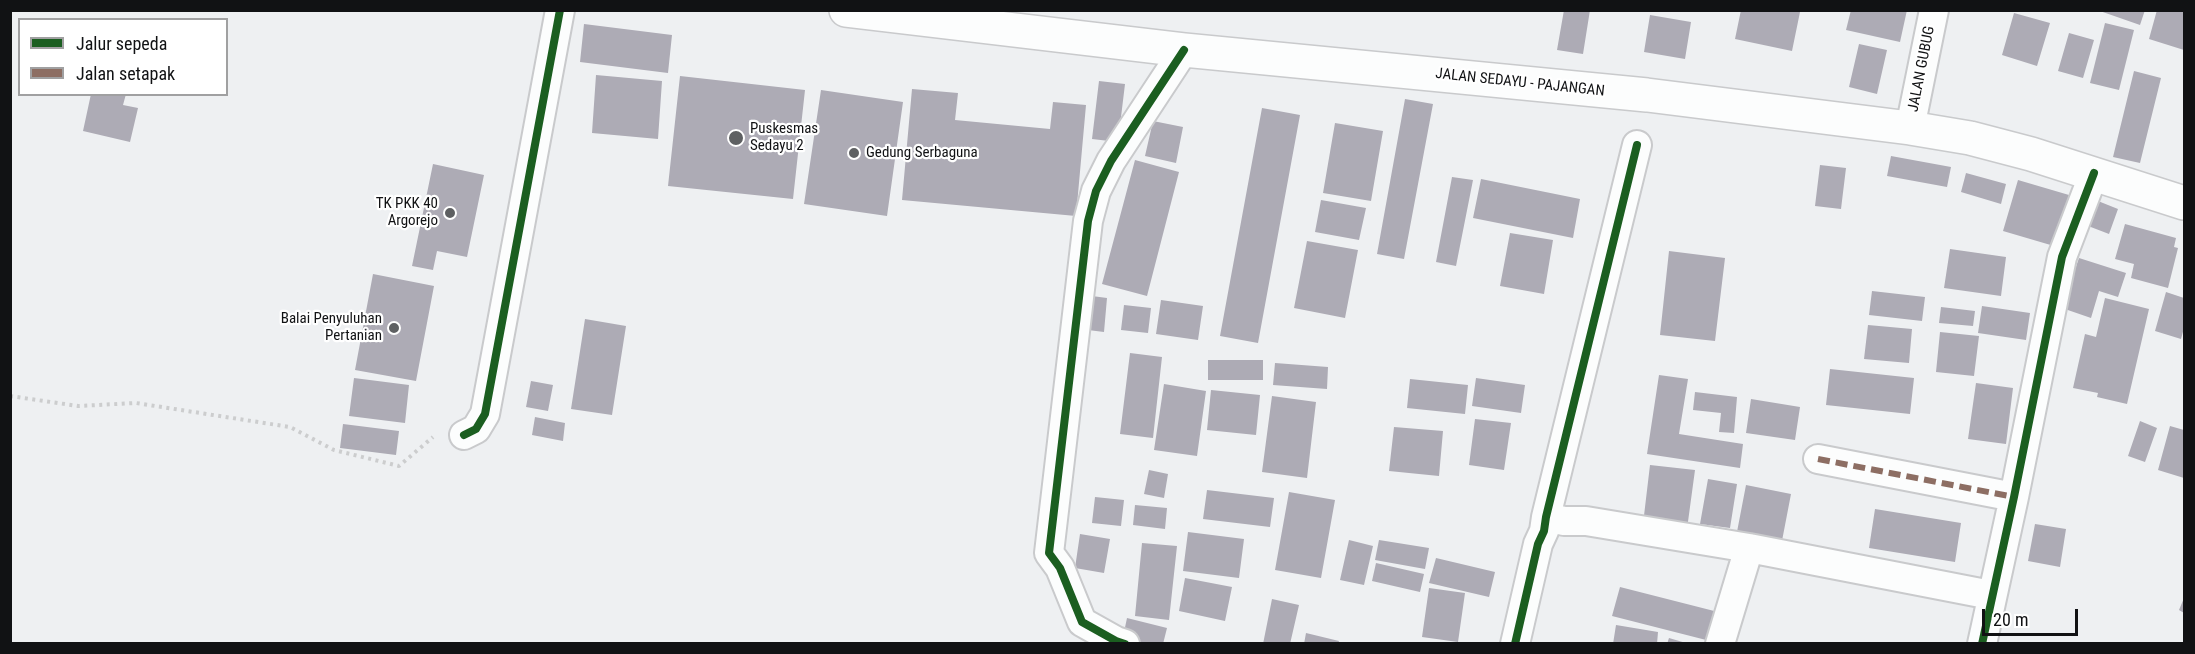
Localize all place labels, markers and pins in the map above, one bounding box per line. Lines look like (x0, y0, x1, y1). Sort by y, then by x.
place label: Puskesmas Sedayu 2 (750, 120, 818, 155)
marker: Puskesmas Sedayu 2 (727, 129, 745, 147)
place label: Gedung Serbaguna (866, 144, 978, 162)
marker: Gedung Serbaguna (847, 146, 861, 160)
place label: TK PKK 40 Argorejo (376, 195, 438, 230)
marker: TK PKK 40 Argorejo (443, 206, 457, 220)
place label: Balai Penyuluhan Pertanian (281, 310, 382, 345)
marker: Balai Penyuluhan Pertanian (387, 321, 401, 335)

